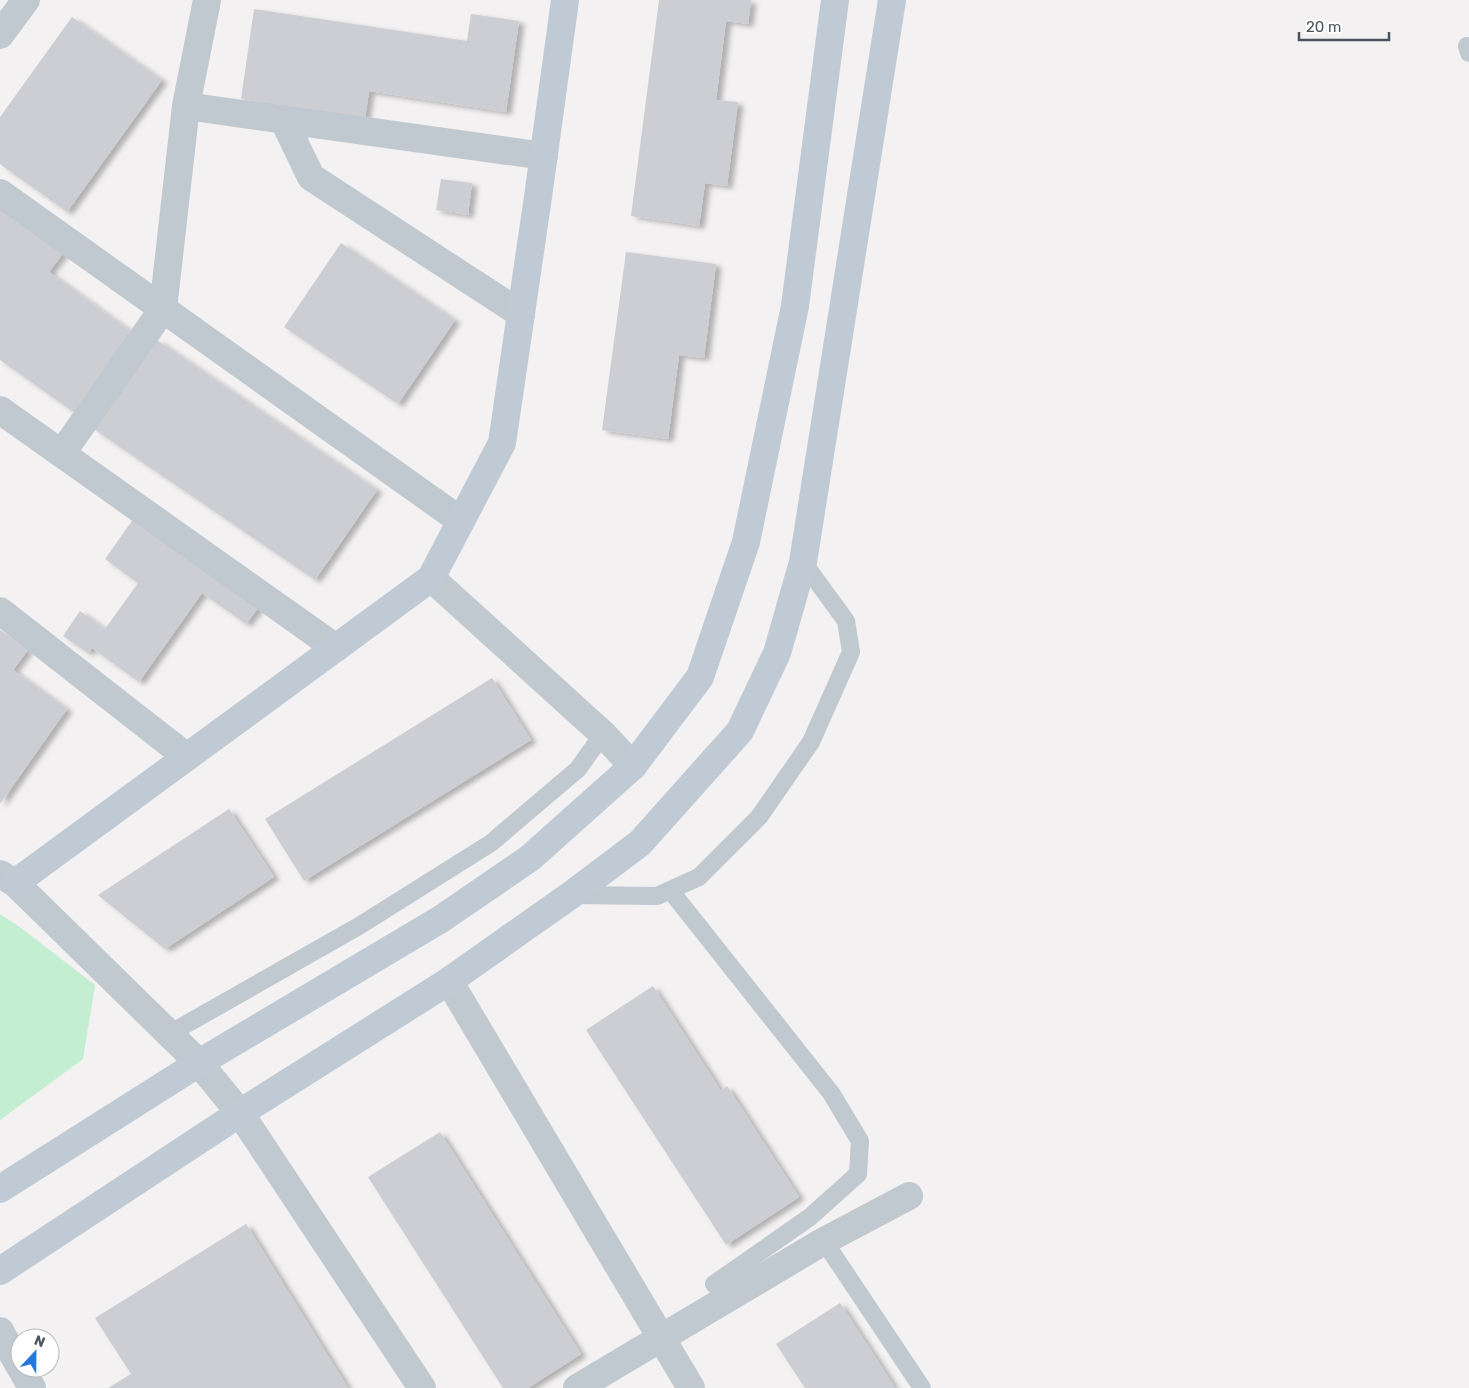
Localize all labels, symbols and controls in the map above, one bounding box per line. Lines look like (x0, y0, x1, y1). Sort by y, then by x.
scale bar (1299, 10, 1389, 42)
text: 20 m (1306, 18, 1341, 36)
north arrow (10, 1328, 60, 1378)
text: N (32, 1332, 48, 1351)

